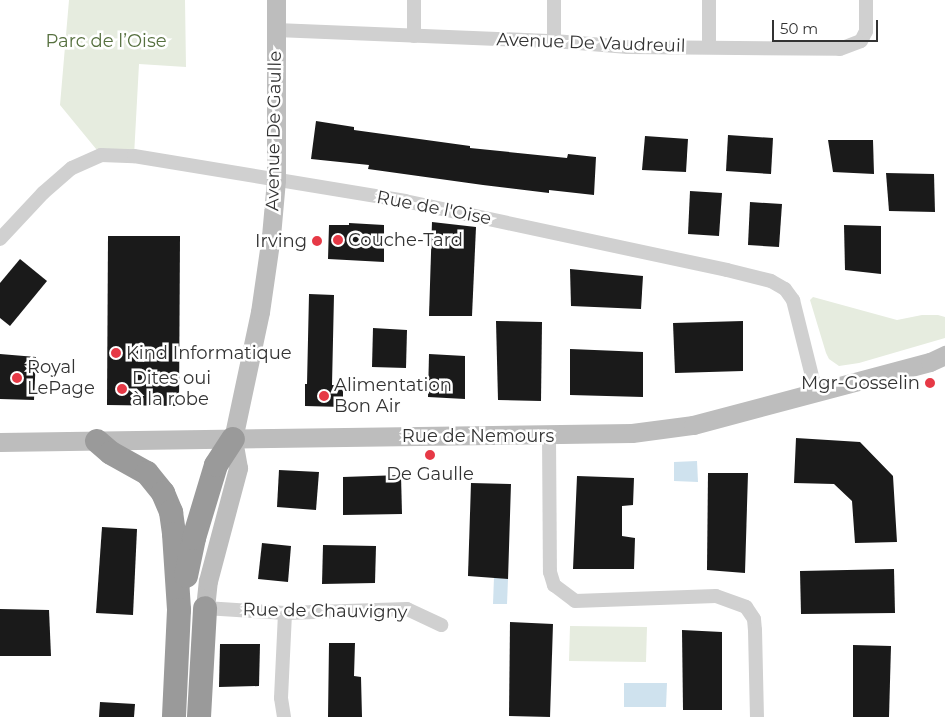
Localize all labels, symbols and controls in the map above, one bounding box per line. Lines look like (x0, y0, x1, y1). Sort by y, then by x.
scale bar (775, 10, 881, 42)
text: 50 m (780, 19, 818, 38)
street label: Avenue De Vaudreuil (496, 29, 686, 57)
park label: Parc de l’Oise (45, 30, 167, 52)
street label: Avenue De Gaulle (262, 51, 286, 211)
street label: Rue de l'Oise (375, 186, 493, 230)
place label: Couche-Tard (348, 229, 463, 251)
place label: Irving (255, 230, 307, 252)
marker: Couche-Tard (332, 234, 344, 246)
marker: Irving (311, 235, 323, 247)
place label: Kind Informatique (126, 342, 292, 364)
marker: Kind Informatique (110, 347, 122, 359)
place label: Royal LePage (27, 357, 95, 399)
place label: Dites oui à la robe (132, 368, 211, 410)
marker: Royal LePage (11, 372, 23, 384)
place label: Mgr-Gosselin (801, 372, 920, 394)
place label: Alimentation Bon Air (334, 375, 452, 418)
marker: Mgr-Gosselin (924, 377, 936, 389)
marker: Dites oui à la robe (116, 383, 128, 395)
marker: Alimentation Bon Air (318, 390, 330, 402)
street label: Rue de Nemours (402, 425, 554, 447)
marker: De Gaulle (424, 449, 436, 461)
place label: De Gaulle (386, 463, 474, 485)
street label: Rue de Chauvigny (243, 599, 407, 623)

